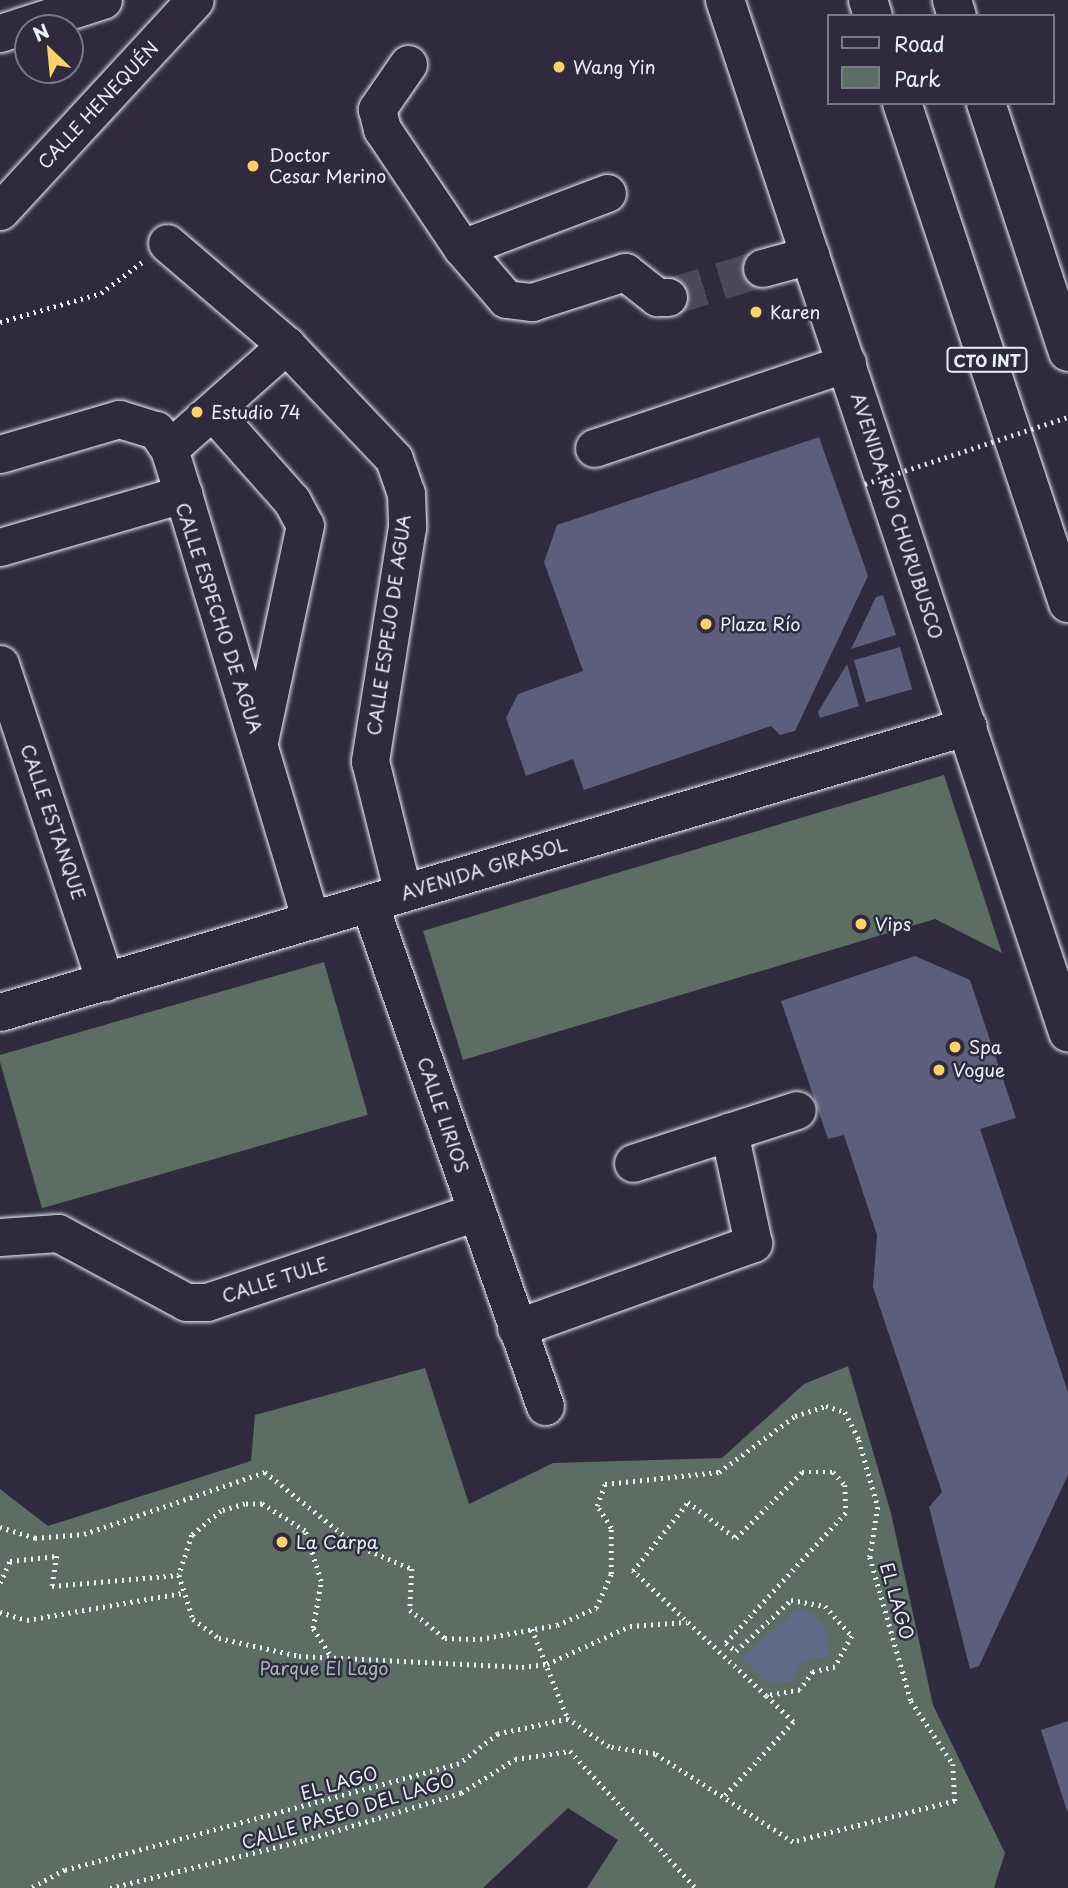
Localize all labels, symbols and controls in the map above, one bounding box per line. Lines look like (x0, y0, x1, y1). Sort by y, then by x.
north arrow (14, 14, 84, 84)
legend (827, 14, 1054, 105)
text: N (28, 16, 54, 48)
text: Road (894, 27, 945, 59)
street label: CALLE HENEQUÉN (32, 36, 164, 174)
place label: Wang Yin (573, 56, 656, 78)
marker: Wang Yin (551, 59, 567, 75)
text: Park (894, 62, 941, 94)
place label: Doctor Cesar Merino (269, 145, 385, 188)
marker: Doctor Cesar Merino (243, 156, 263, 176)
place label: Karen (770, 301, 820, 323)
marker: Karen (748, 304, 764, 320)
road number: CTO INT (945, 348, 1029, 372)
street label: AVENIDA RÍO CHURUBUSCO (847, 389, 947, 643)
place label: Estudio 74 (211, 401, 301, 423)
marker: Estudio 74 (189, 404, 205, 420)
street label: CALLE ESPECHO DE AGUA (171, 499, 267, 737)
street label: CALLE ESPEJO DE AGUA (362, 510, 416, 740)
place label: Plaza Río (720, 613, 800, 635)
marker: Plaza Río (698, 616, 714, 632)
street label: CALLE ESTANQUE (16, 740, 90, 904)
street label: AVENIDA GIRASOL (399, 834, 569, 904)
place label: Vips (875, 913, 911, 935)
marker: Vips (853, 916, 869, 932)
place label: Spa (969, 1036, 1002, 1058)
marker: Spa (947, 1039, 963, 1055)
street label: CALLE LIRIOS (413, 1053, 473, 1177)
place label: Vogue (953, 1059, 1005, 1081)
marker: Vogue (931, 1062, 947, 1078)
street label: CALLE TULE (218, 1252, 332, 1308)
place label: La Carpa (296, 1531, 378, 1553)
marker: La Carpa (274, 1534, 290, 1550)
street label: EL LAGO (876, 1559, 918, 1643)
park label: Parque El Lago (259, 1657, 389, 1679)
street label: EL LAGO (297, 1762, 381, 1804)
street label: CALLE PASEO DEL LAGO (236, 1767, 460, 1855)

